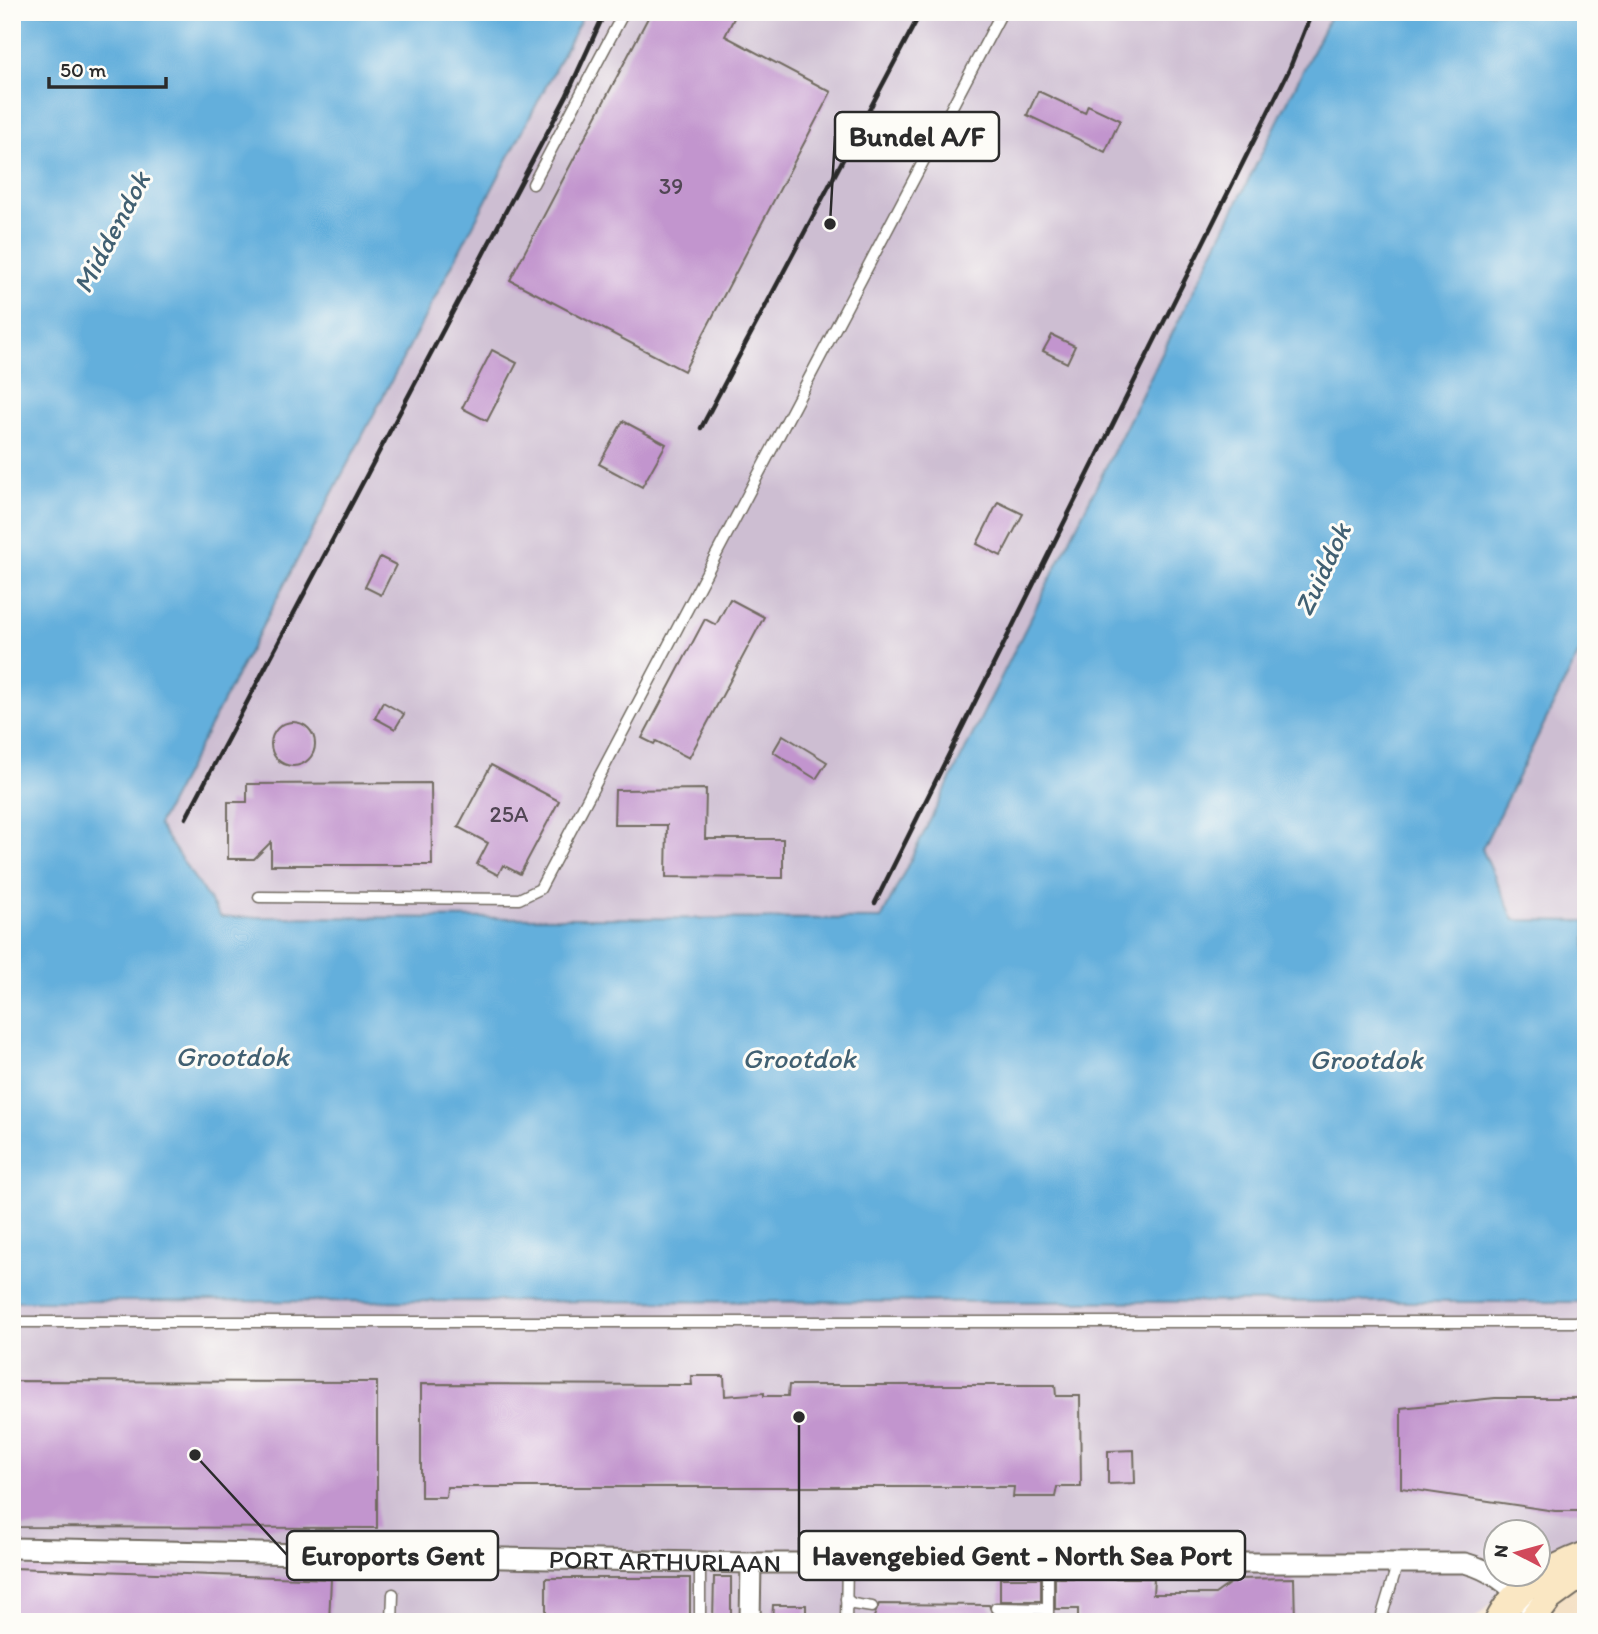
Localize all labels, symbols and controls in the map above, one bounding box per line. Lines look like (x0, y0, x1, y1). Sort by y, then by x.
scale bar (49, 46, 166, 90)
text: 50 m (60, 57, 107, 82)
callout: Bundel A/F (835, 112, 999, 161)
text: Bundel A/F (849, 119, 986, 153)
water label: Middendok (65, 164, 158, 299)
house number: 39 (659, 172, 683, 200)
water label: Zuiddok (1286, 516, 1359, 620)
house number: 25A (490, 800, 529, 828)
water label: Grootdok (175, 1039, 290, 1073)
water label: Grootdok (742, 1041, 857, 1075)
water label: Grootdok (1309, 1042, 1424, 1076)
north arrow (1482, 1518, 1552, 1588)
callout: Euroports Gent (287, 1531, 498, 1580)
callout: Havengebied Gent - North Sea Port (799, 1531, 1245, 1580)
text: Euroports Gent (301, 1538, 485, 1572)
text: Havengebied Gent - North Sea Port (812, 1538, 1233, 1572)
street label: PORT ARTHURLAAN (548, 1543, 781, 1579)
text: N (1488, 1544, 1513, 1559)

